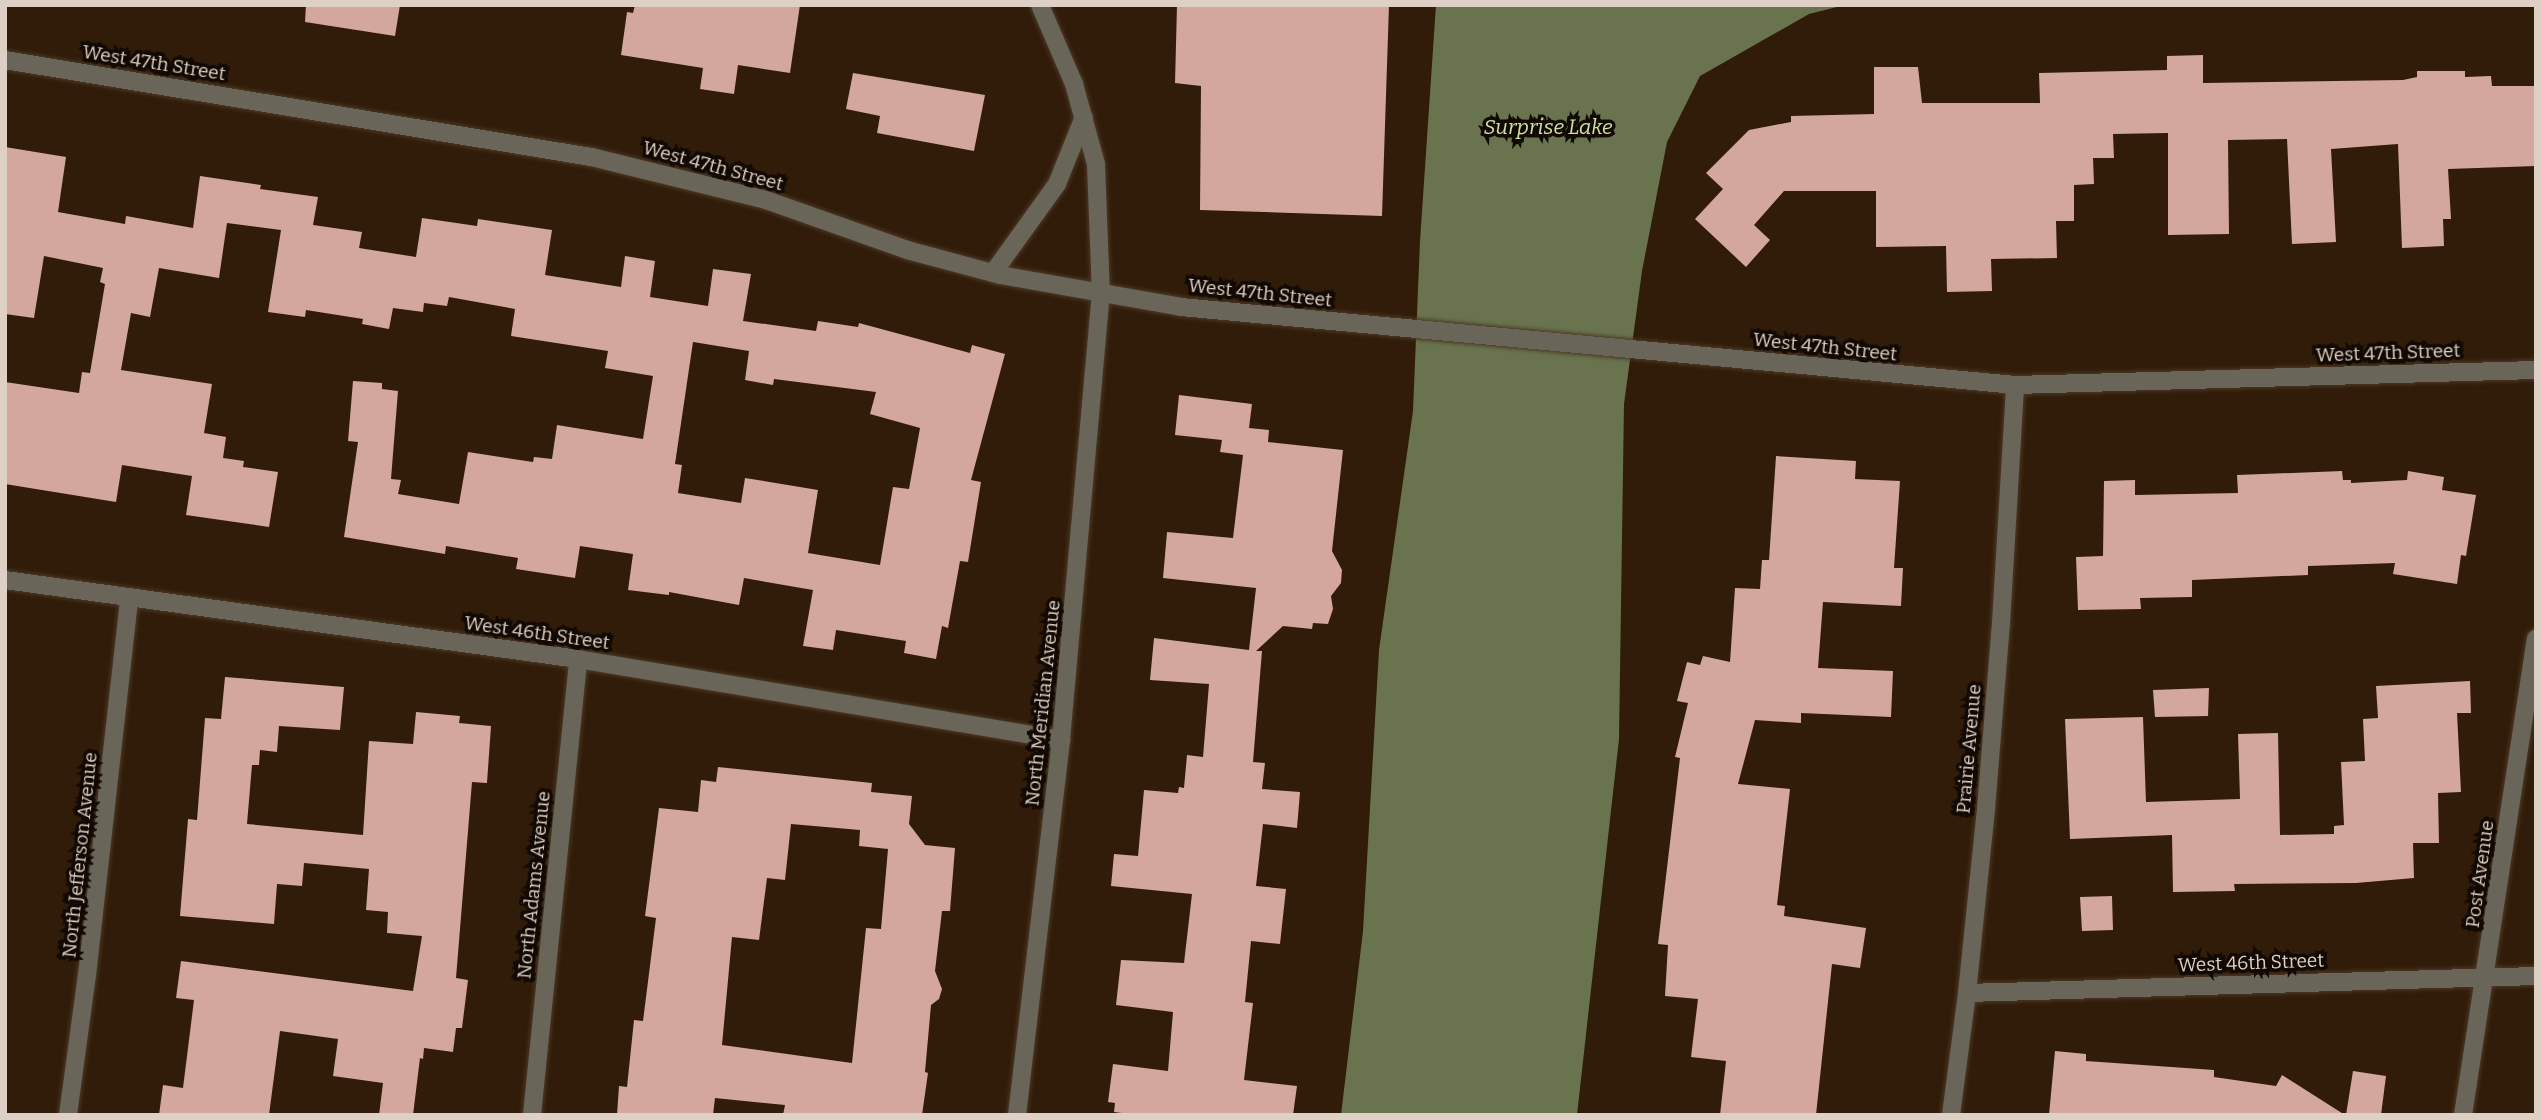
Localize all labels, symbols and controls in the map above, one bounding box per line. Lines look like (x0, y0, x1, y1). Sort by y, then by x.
street label: West 47th Street (81, 40, 227, 86)
water label: Surprise Lake (1483, 114, 1613, 140)
street label: West 47th Street (640, 136, 786, 196)
street label: West 47th Street (1187, 274, 1333, 312)
street label: West 47th Street (1752, 328, 1898, 366)
street label: West 47th Street (2315, 339, 2461, 367)
street label: North Meridian Avenue (1021, 599, 1065, 807)
street label: West 46th Street (463, 612, 611, 654)
street label: Prairie Avenue (1952, 683, 1986, 815)
street label: North Jefferson Avenue (58, 751, 102, 959)
street label: North Adams Avenue (513, 790, 555, 980)
street label: Post Avenue (2461, 819, 2499, 929)
street label: West 46th Street (2177, 949, 2325, 977)

